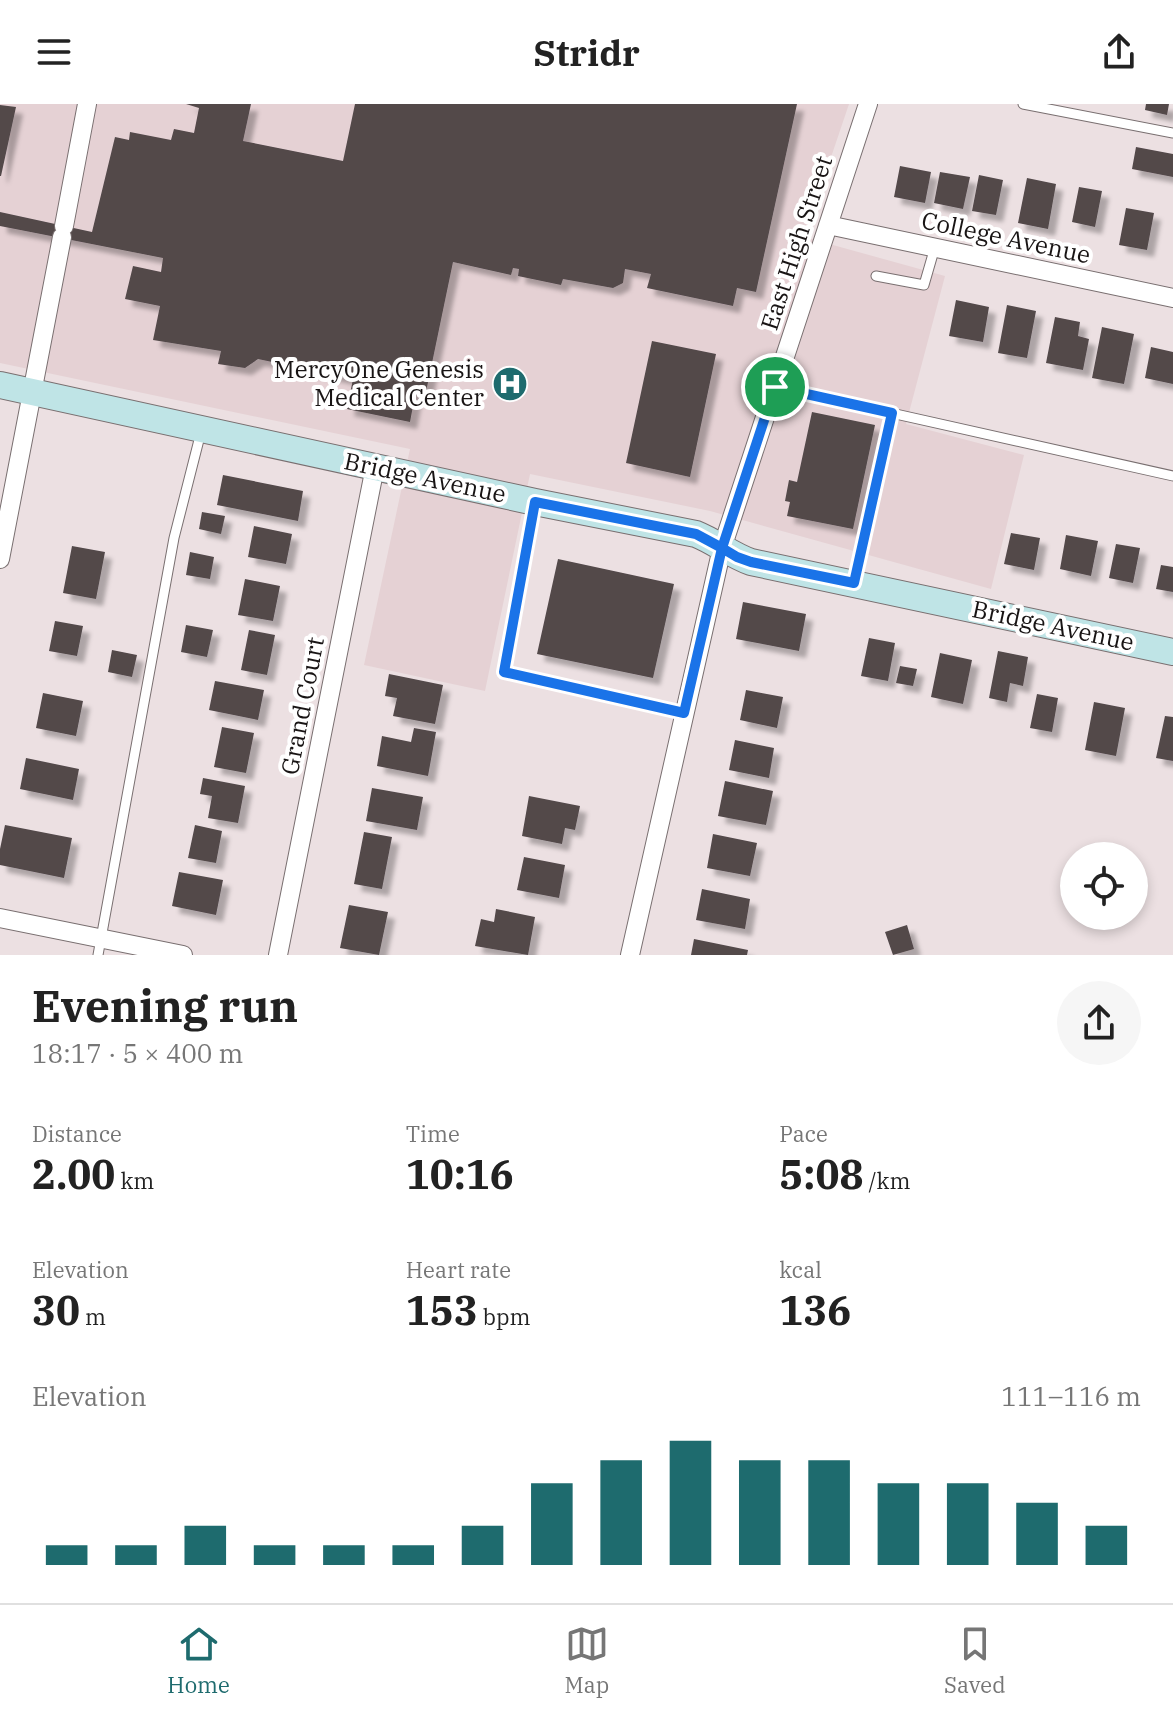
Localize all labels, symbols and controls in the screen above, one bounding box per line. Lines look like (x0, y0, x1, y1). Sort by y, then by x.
text: Stridr (533, 29, 640, 76)
icon: menu (32, 30, 76, 74)
icon: share (1097, 30, 1141, 74)
street label: East High Street (753, 151, 839, 334)
street label: College Avenue (919, 204, 1094, 271)
place label: MercyOne Genesis Medical Center (274, 353, 484, 413)
pin (741, 353, 809, 421)
hospital icon: MercyOne Genesis Medical Center (491, 365, 529, 403)
icon: arrive (753, 365, 797, 409)
street label: Bridge Avenue (341, 444, 509, 510)
street label: Bridge Avenue (969, 592, 1137, 658)
street label: Grand Court (273, 634, 331, 777)
map controls (1060, 842, 1148, 930)
button: locate (1060, 842, 1148, 930)
text: Evening run (32, 977, 298, 1034)
button: share (1057, 981, 1141, 1065)
text: 18:17 · 5 × 400 m (32, 1036, 243, 1070)
text: Distance (32, 1119, 122, 1148)
text: Time (406, 1119, 460, 1148)
text: Pace (779, 1119, 828, 1148)
text: 2.00 (32, 1148, 115, 1200)
text: 10:16 (406, 1148, 514, 1200)
text: 5:08 (779, 1148, 863, 1200)
text: km (115, 1166, 154, 1195)
text: /km (863, 1166, 910, 1195)
text: Elevation (32, 1255, 129, 1284)
text: Heart rate (406, 1255, 511, 1284)
text: kcal (779, 1255, 822, 1284)
text: 30 (32, 1284, 80, 1336)
text: 153 (406, 1284, 478, 1336)
text: 136 (779, 1284, 851, 1336)
text: m (80, 1302, 106, 1331)
text: bpm (478, 1302, 530, 1331)
text: Elevation (32, 1379, 147, 1413)
text: 111–116 m (1001, 1379, 1141, 1413)
tab: Home (167, 1622, 230, 1699)
tab: Map (565, 1622, 609, 1699)
tab: Saved (944, 1622, 1006, 1699)

